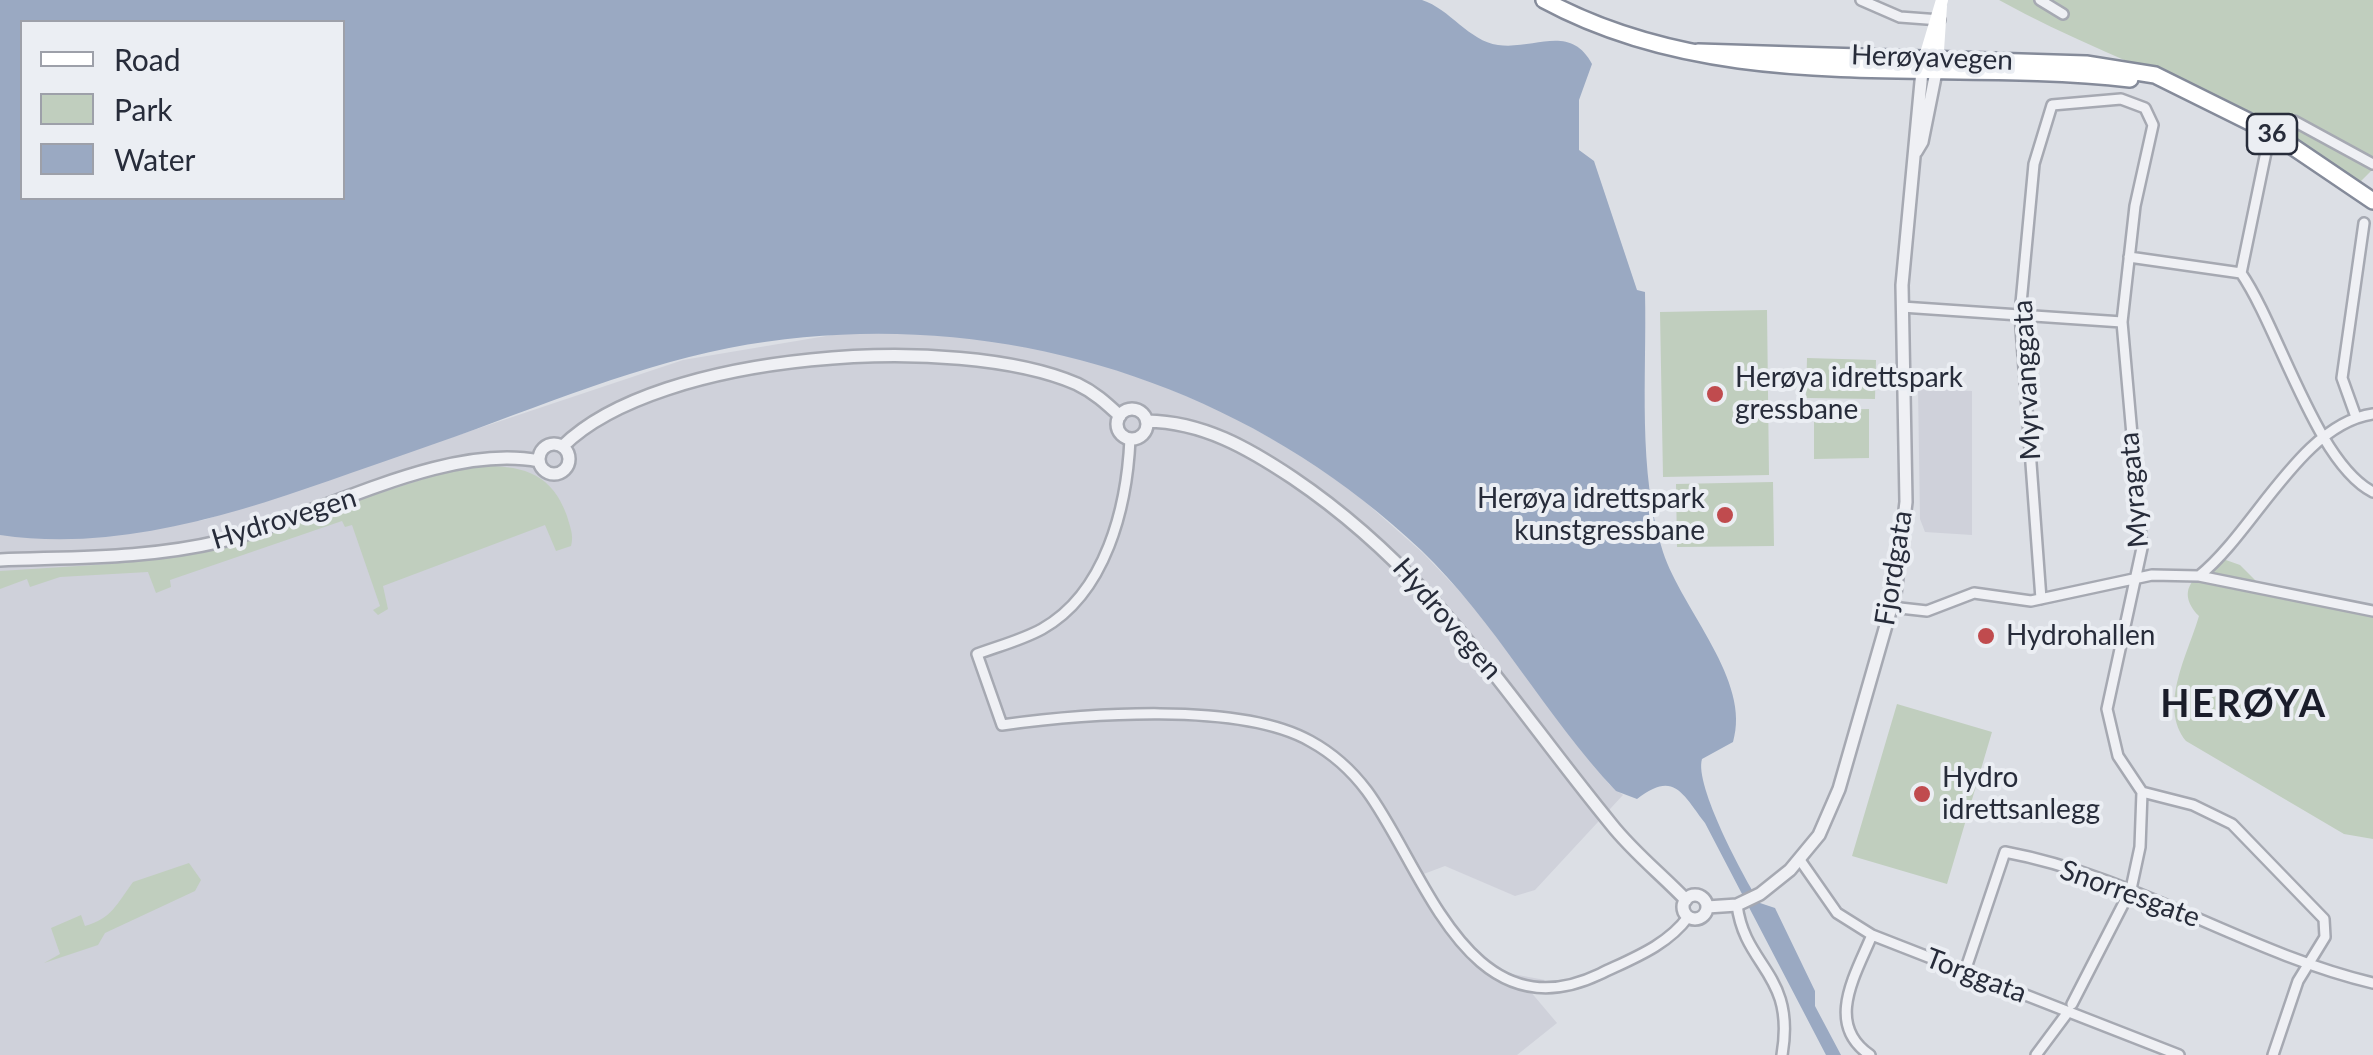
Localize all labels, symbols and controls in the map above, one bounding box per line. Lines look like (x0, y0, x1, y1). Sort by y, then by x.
legend (20, 20, 345, 200)
street label: Herøyavegen (1850, 38, 2014, 78)
text: Road (114, 41, 181, 77)
text: Park (114, 91, 173, 127)
road number: 36 (2247, 114, 2297, 154)
text: Water (114, 141, 196, 177)
street label: Myrvanggata (2006, 299, 2048, 461)
place label: Herøya idrettspark gressbane (1735, 361, 1963, 427)
marker: Herøya idrettspark gressbane (1704, 383, 1726, 405)
street label: Myragata (2112, 431, 2156, 549)
street label: Hydrovegen (208, 481, 360, 557)
place label: Herøya idrettspark kunstgressbane (1477, 482, 1705, 548)
marker: Herøya idrettspark kunstgressbane (1714, 504, 1736, 526)
street label: Fjordgata (1868, 508, 1920, 628)
street label: Hydrovegen (1385, 552, 1509, 686)
place label: Hydrohallen (2006, 619, 2155, 653)
marker: Hydrohallen (1975, 625, 1997, 647)
district label: HERØYA (2160, 682, 2328, 728)
place label: Hydro idrettsanlegg (1942, 761, 2100, 827)
marker: Hydro idrettsanlegg (1911, 783, 1933, 805)
street label: Snorresgate (2056, 853, 2204, 935)
street label: Torggata (1921, 941, 2031, 1011)

